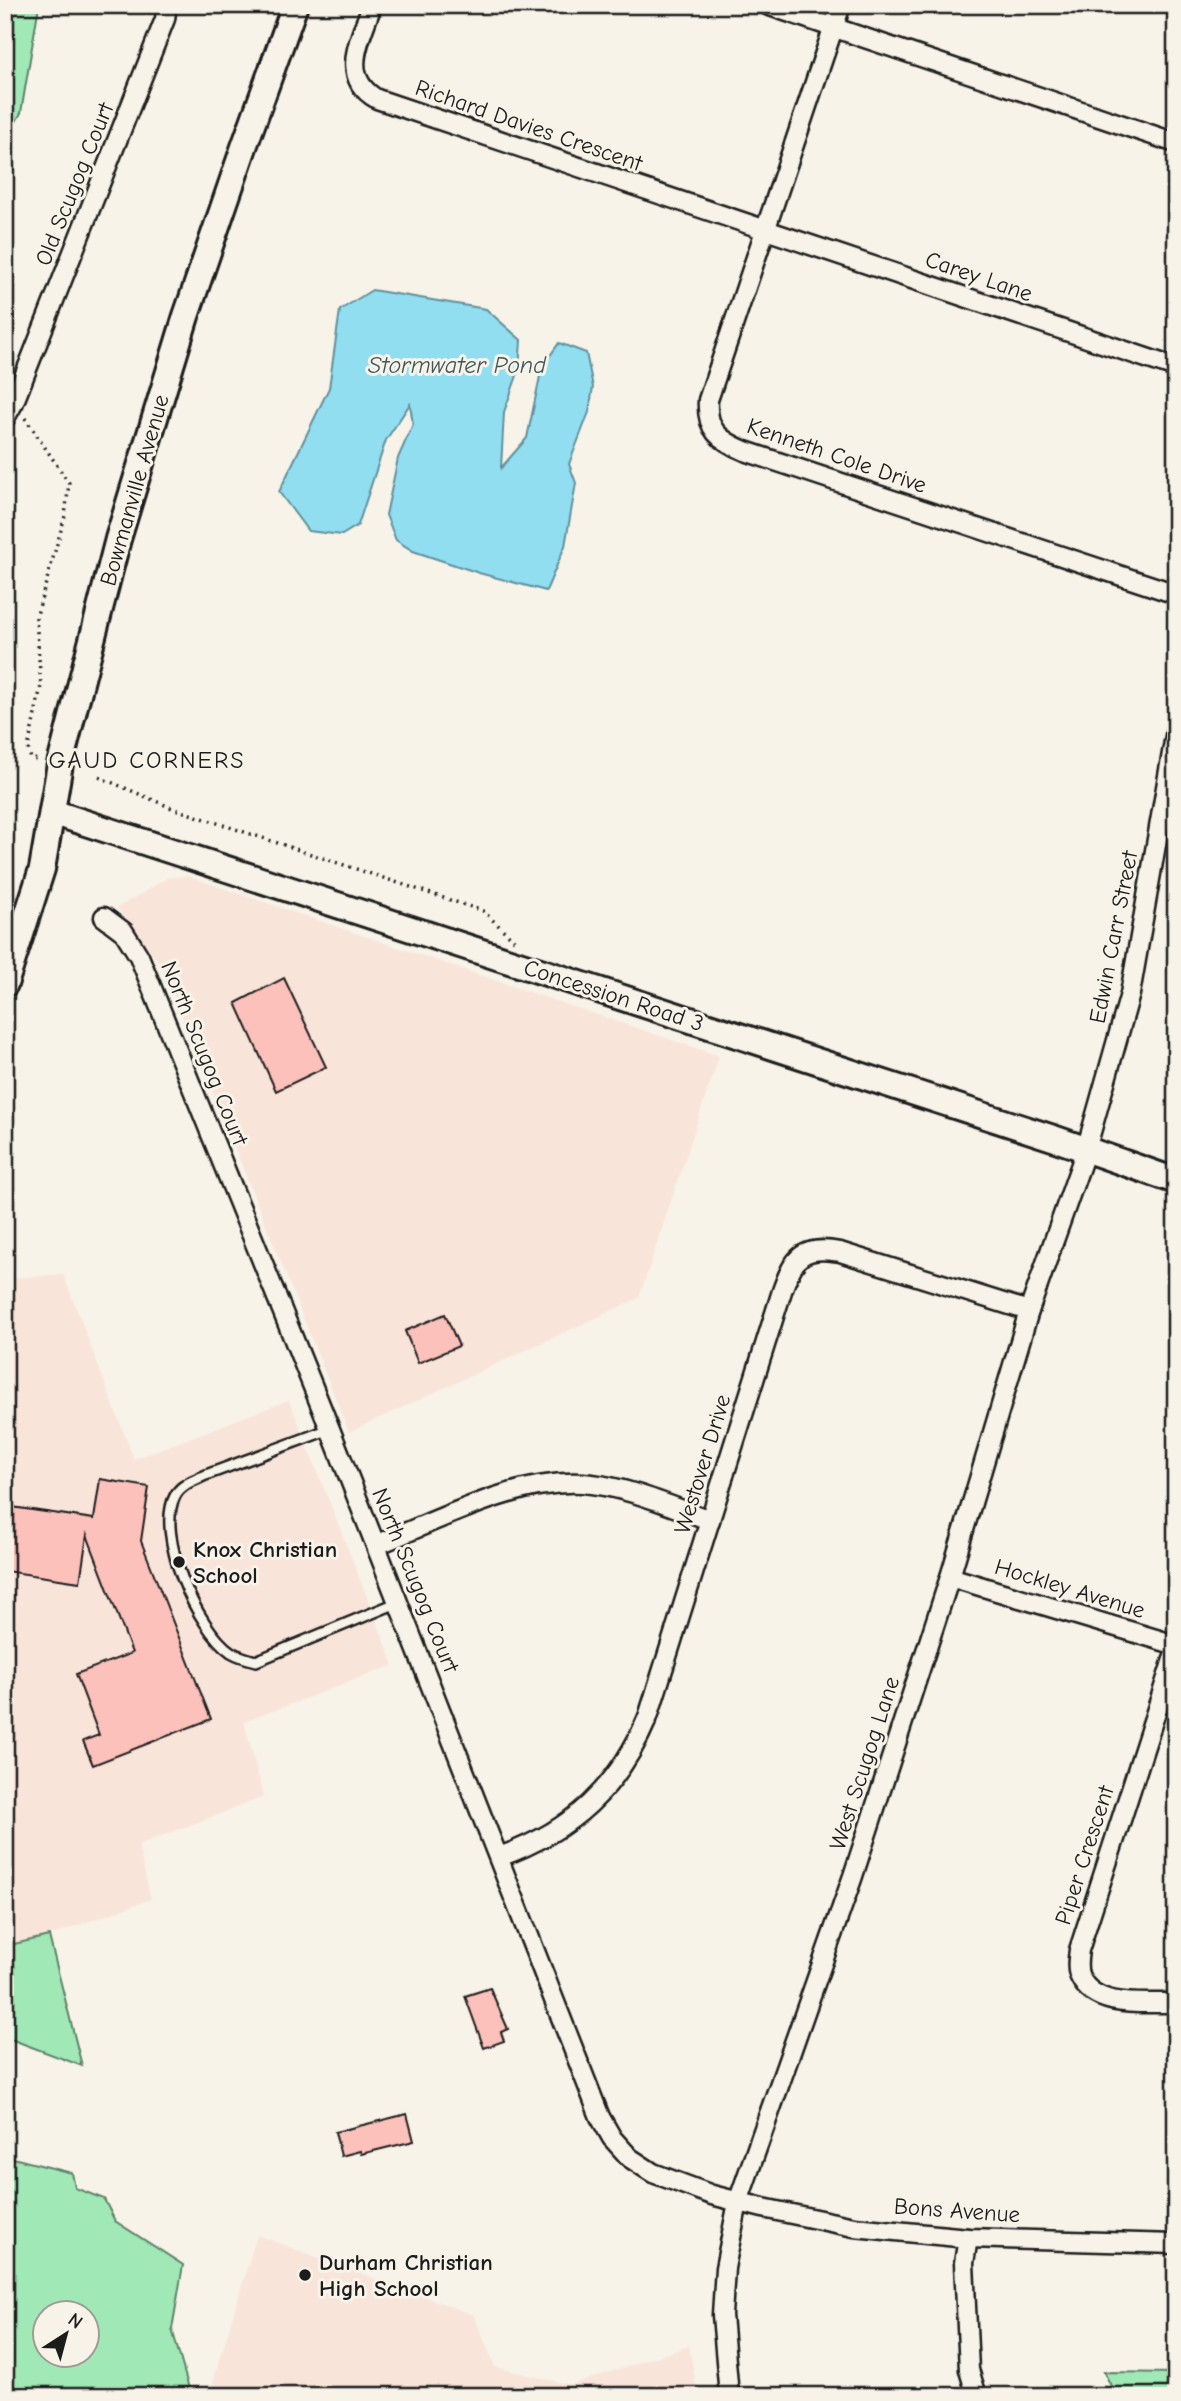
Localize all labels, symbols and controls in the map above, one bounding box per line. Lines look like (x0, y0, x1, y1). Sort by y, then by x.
street label: Richard Davies Crescent (412, 74, 647, 177)
street label: Old Scugog Court (30, 98, 120, 270)
street label: Carey Lane (922, 246, 1036, 307)
water label: Stormwater Pond (368, 351, 547, 379)
street label: Bowmanville Avenue (94, 391, 175, 589)
street label: Kenneth Cole Drive (744, 412, 930, 499)
district label: GAUD CORNERS (48, 746, 246, 774)
street label: Edwin Carr Street (1084, 847, 1144, 1026)
street label: Concession Road 3 (520, 954, 707, 1037)
street label: North Scugog Court (155, 957, 254, 1151)
street label: Westover Drive (668, 1391, 736, 1537)
street label: North Scugog Court (366, 1484, 465, 1678)
place label: Knox Christian School (193, 1536, 337, 1589)
street label: Hockley Avenue (992, 1553, 1148, 1624)
marker: Knox Christian School (171, 1554, 187, 1570)
street label: West Scugog Lane (824, 1673, 905, 1853)
street label: Piper Crescent (1049, 1781, 1120, 1928)
street label: Bons Avenue (893, 2193, 1021, 2228)
place label: Durham Christian High School (319, 2249, 493, 2302)
marker: Durham Christian High School (297, 2267, 313, 2283)
north arrow (32, 2300, 102, 2370)
text: N (64, 2309, 87, 2334)

